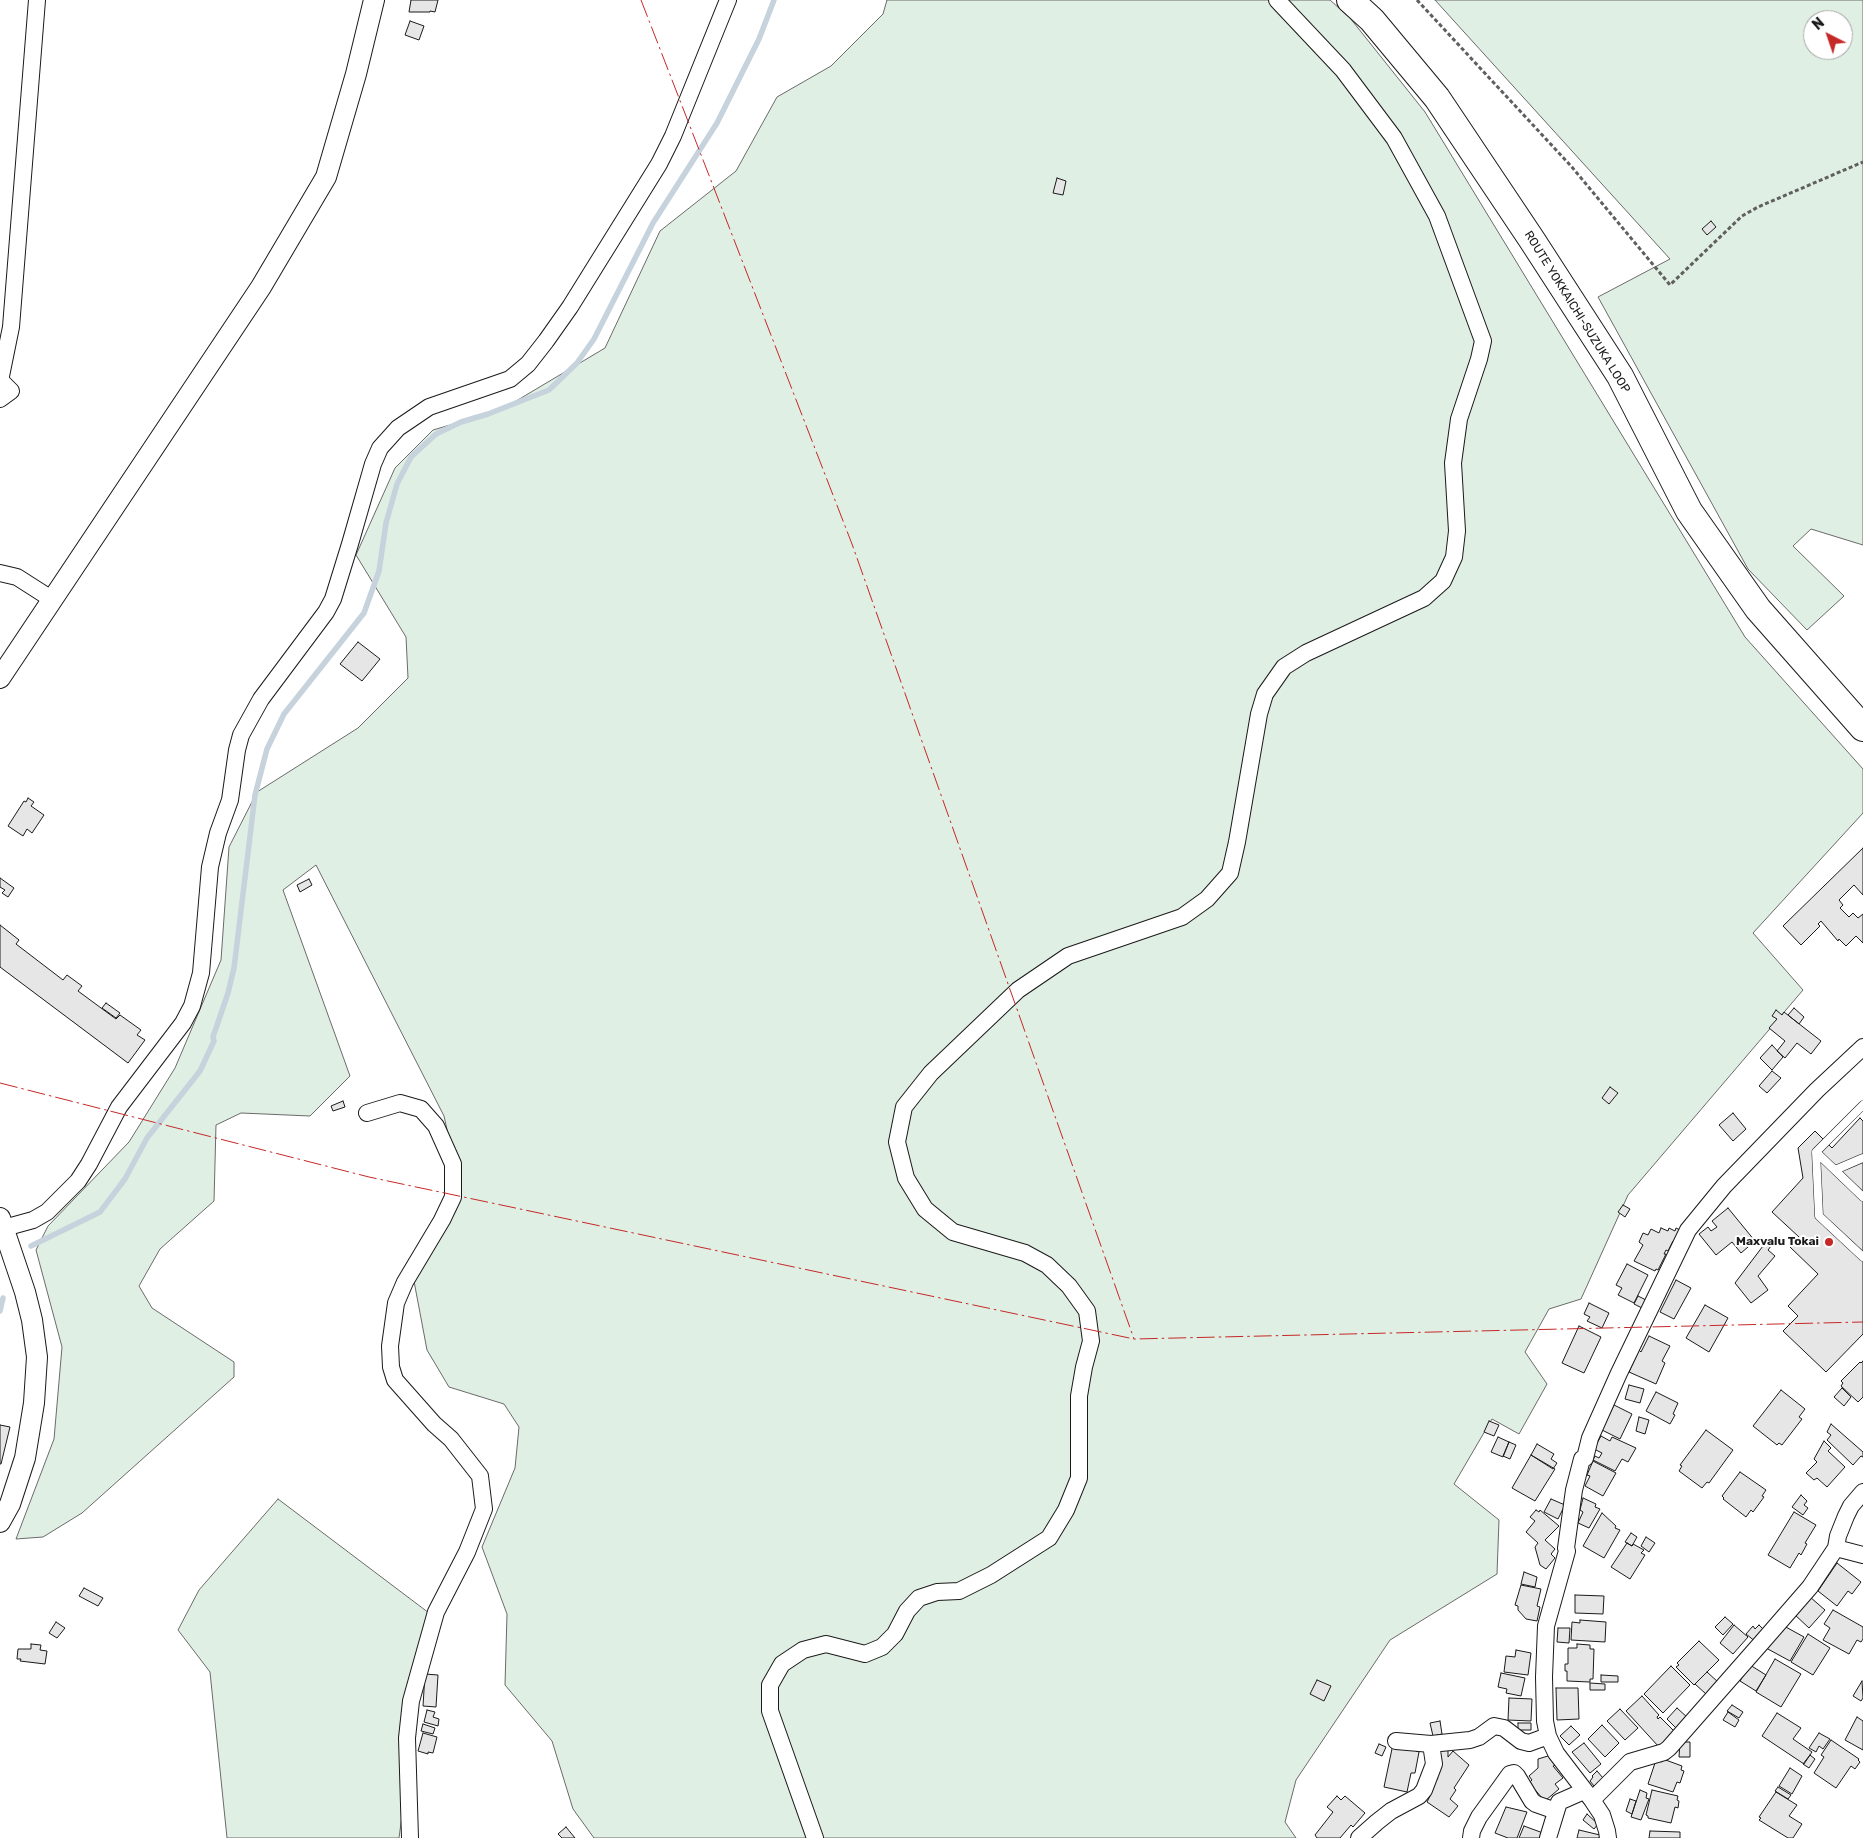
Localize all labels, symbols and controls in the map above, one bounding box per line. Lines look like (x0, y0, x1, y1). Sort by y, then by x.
north arrow (1803, 10, 1853, 60)
text: N (1809, 14, 1828, 34)
street label: ROUTE YOKKAICHI-SUZUKA LOOP (1521, 228, 1633, 396)
place label: Maxvalu Tokai (1736, 1235, 1819, 1249)
marker: Maxvalu Tokai (1823, 1236, 1835, 1248)

